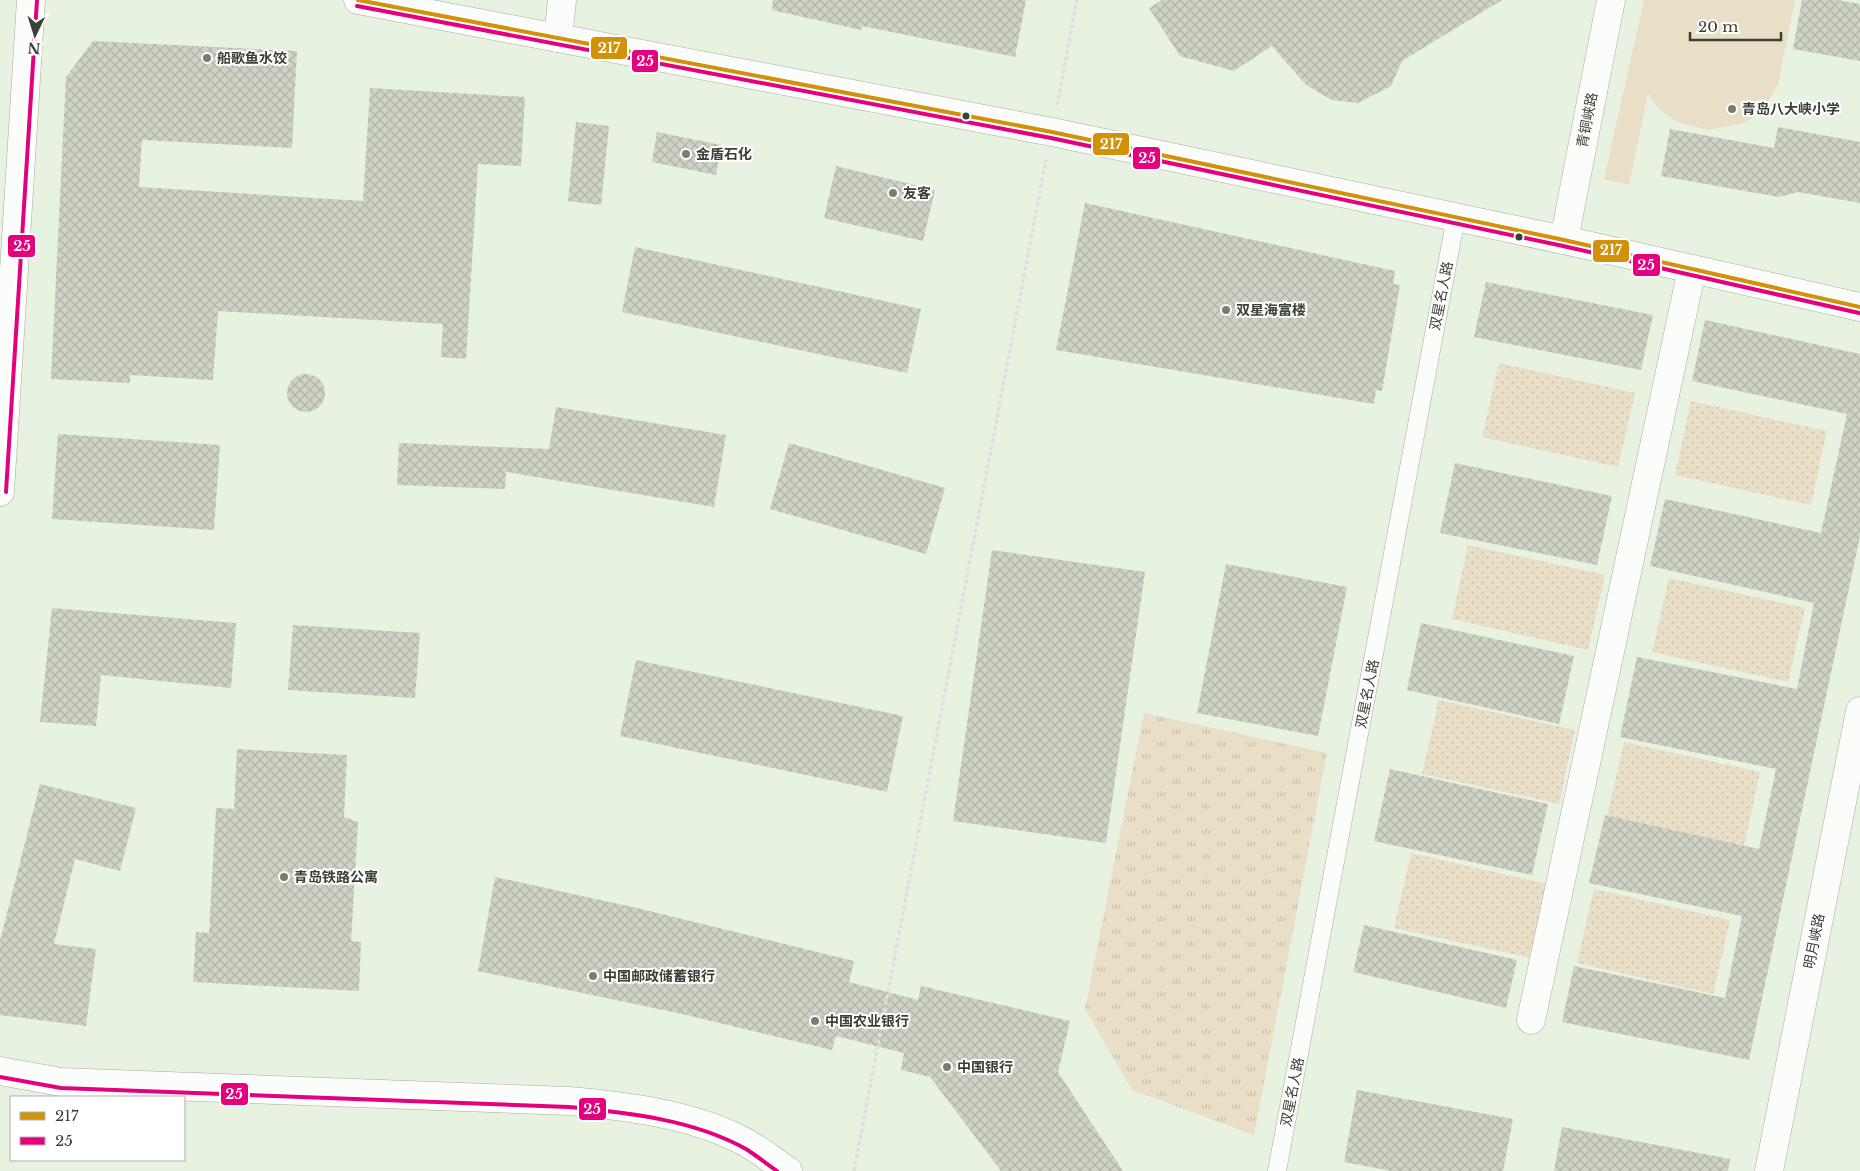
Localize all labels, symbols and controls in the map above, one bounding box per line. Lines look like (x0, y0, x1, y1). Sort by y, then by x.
north arrow (10, 10, 60, 60)
scale bar (1690, 10, 1781, 42)
text: 20 m (1698, 17, 1738, 36)
line badge: 217 (590, 36, 628, 60)
text: N (27, 39, 41, 57)
text: 217 (598, 39, 621, 57)
place label: 船歌鱼水饺 (217, 49, 287, 67)
line badge: 25 (631, 49, 659, 73)
marker: 船歌鱼水饺 (201, 52, 213, 64)
text: 25 (636, 52, 654, 70)
street label: 青铜峡路 (1573, 91, 1601, 149)
place label: 青岛八大峡小学 (1742, 100, 1840, 118)
marker: 青岛八大峡小学 (1726, 103, 1738, 115)
unlabelled marker (961, 111, 971, 121)
line badge: 217 (1092, 132, 1130, 156)
text: 217 (1100, 135, 1123, 153)
place label: 金盾石化 (696, 145, 752, 163)
line badge: 25 (1132, 146, 1161, 170)
marker: 金盾石化 (680, 148, 692, 160)
text: 25 (1138, 149, 1156, 167)
place label: 友客 (903, 184, 931, 202)
marker: 友客 (887, 187, 899, 199)
unlabelled marker (1514, 232, 1524, 242)
line badge: 25 (7, 234, 36, 258)
text: 25 (13, 237, 31, 255)
line badge: 217 (1592, 239, 1630, 263)
text: 217 (1600, 241, 1623, 259)
line badge: 25 (1632, 253, 1661, 277)
text: 25 (1637, 256, 1655, 274)
street label: 双星名人路 (1425, 260, 1457, 332)
place label: 双星海富楼 (1236, 301, 1306, 319)
marker: 双星海富楼 (1220, 304, 1232, 316)
street label: 双星名人路 (1351, 658, 1383, 730)
place label: 青岛铁路公寓 (294, 868, 378, 886)
marker: 青岛铁路公寓 (278, 871, 290, 883)
street label: 明月峡路 (1800, 912, 1828, 970)
place label: 中国邮政储蓄银行 (603, 967, 715, 985)
marker: 中国邮政储蓄银行 (587, 970, 599, 982)
place label: 中国农业银行 (825, 1012, 909, 1030)
marker: 中国农业银行 (809, 1015, 821, 1027)
street label: 双星名人路 (1276, 1056, 1308, 1128)
place label: 中国银行 (957, 1058, 1013, 1076)
marker: 中国银行 (941, 1061, 953, 1073)
line badge: 25 (220, 1082, 249, 1106)
text: 25 (225, 1085, 243, 1103)
legend (10, 1096, 185, 1161)
line badge: 25 (578, 1097, 607, 1121)
text: 25 (583, 1100, 601, 1118)
text: 217 (55, 1106, 79, 1125)
text: 25 (55, 1131, 73, 1150)

